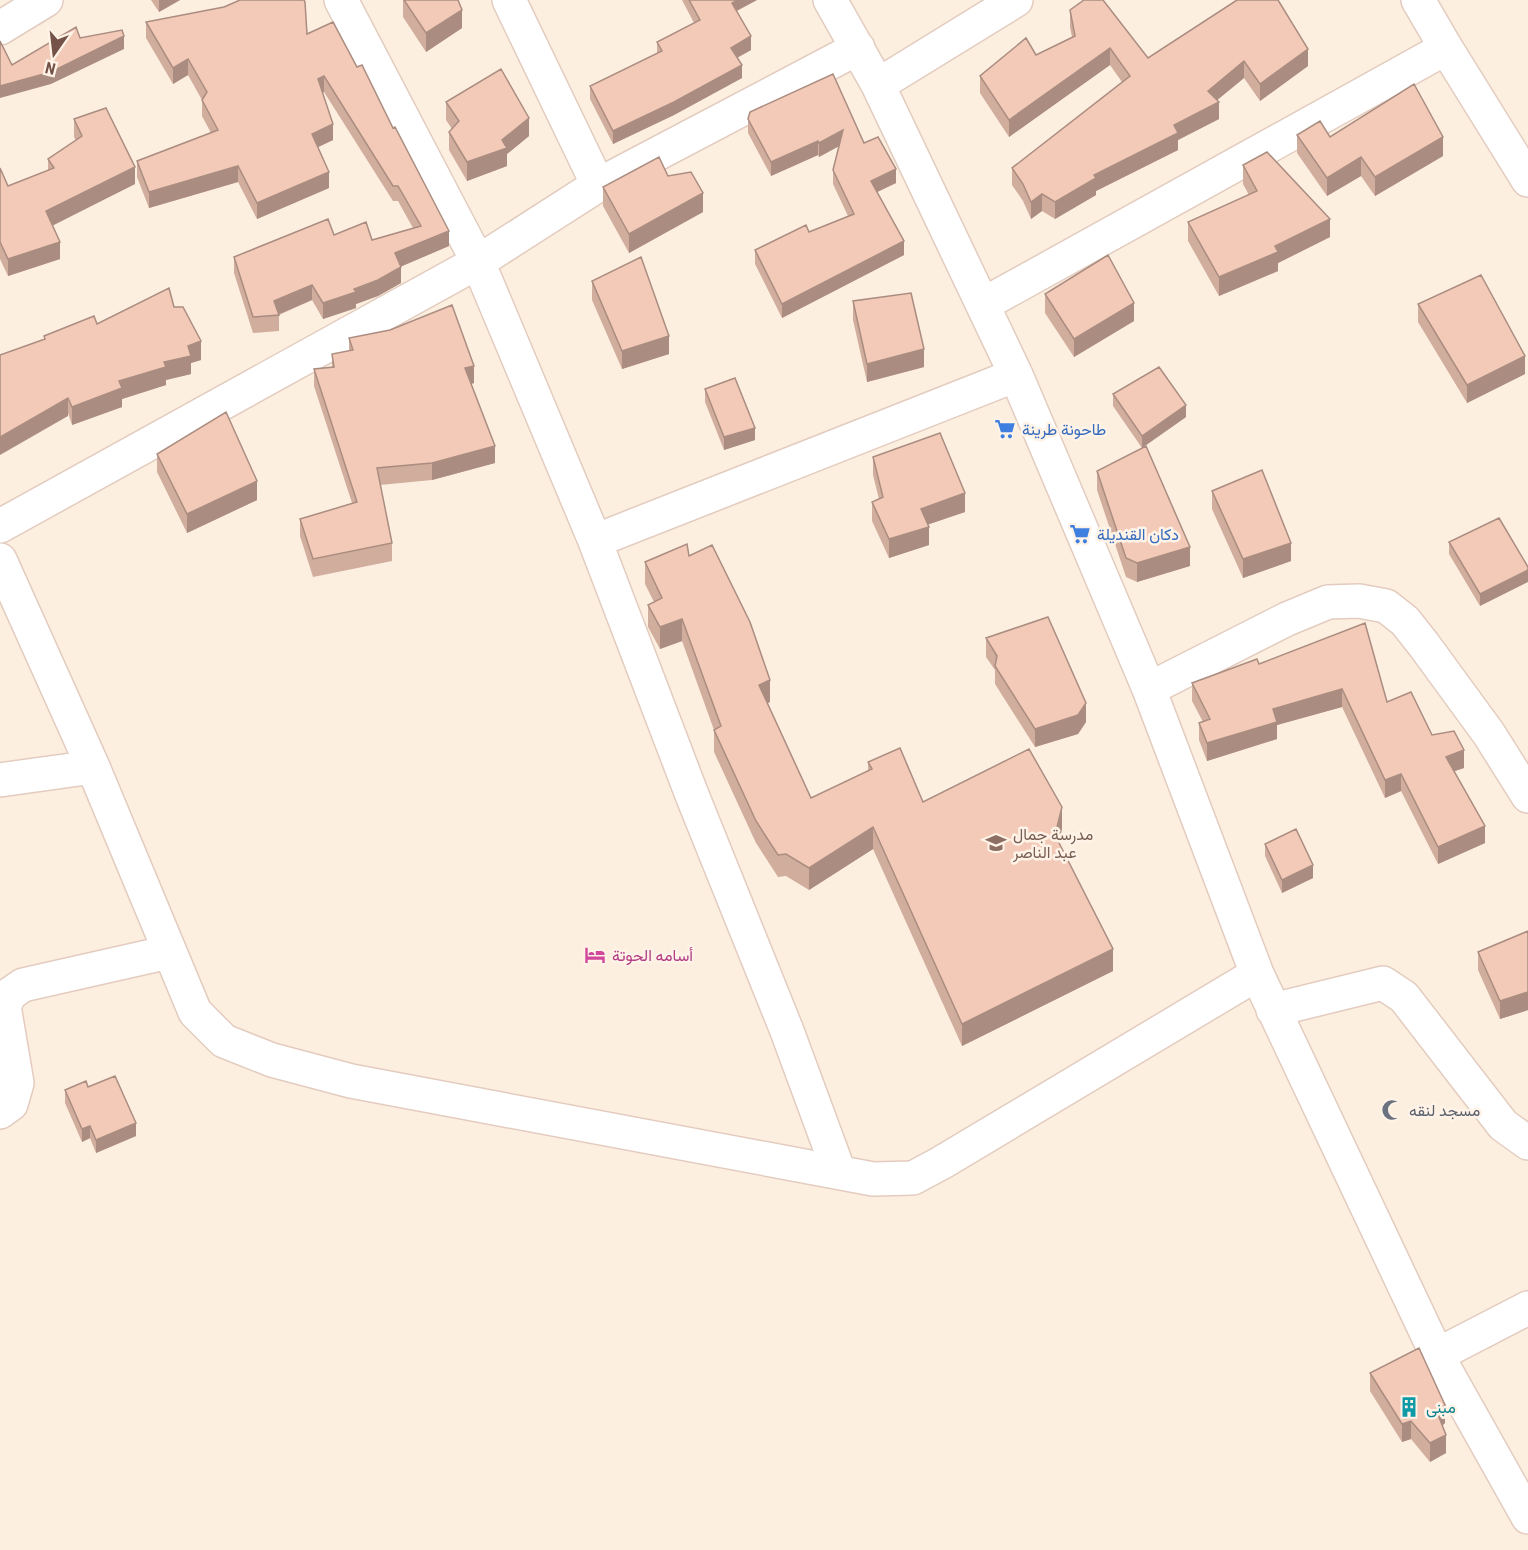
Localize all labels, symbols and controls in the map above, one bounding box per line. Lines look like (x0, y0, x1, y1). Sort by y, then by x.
north arrow (24, 24, 84, 84)
text: N (43, 58, 58, 78)
supermarket icon: طاحونة طرينة (993, 417, 1017, 441)
place label: طاحونة طرينة (1022, 420, 1106, 440)
supermarket icon: دكان القنديلة (1068, 522, 1092, 546)
place label: دكان القنديلة (1097, 525, 1179, 544)
place label: مدرسة جمال عبد الناصر (1012, 825, 1093, 863)
school or university icon: مدرسة جمال عبد الناصر (984, 831, 1008, 855)
hotel icon: أسامه الحوتة (583, 943, 607, 967)
place label: أسامه الحوتة (612, 946, 693, 966)
mosque icon: مسجد لنقه (1380, 1098, 1404, 1122)
place label: مسجد لنقه (1409, 1101, 1480, 1120)
building icon: مبنى (1397, 1395, 1421, 1419)
place label: مبنى (1426, 1398, 1456, 1418)

